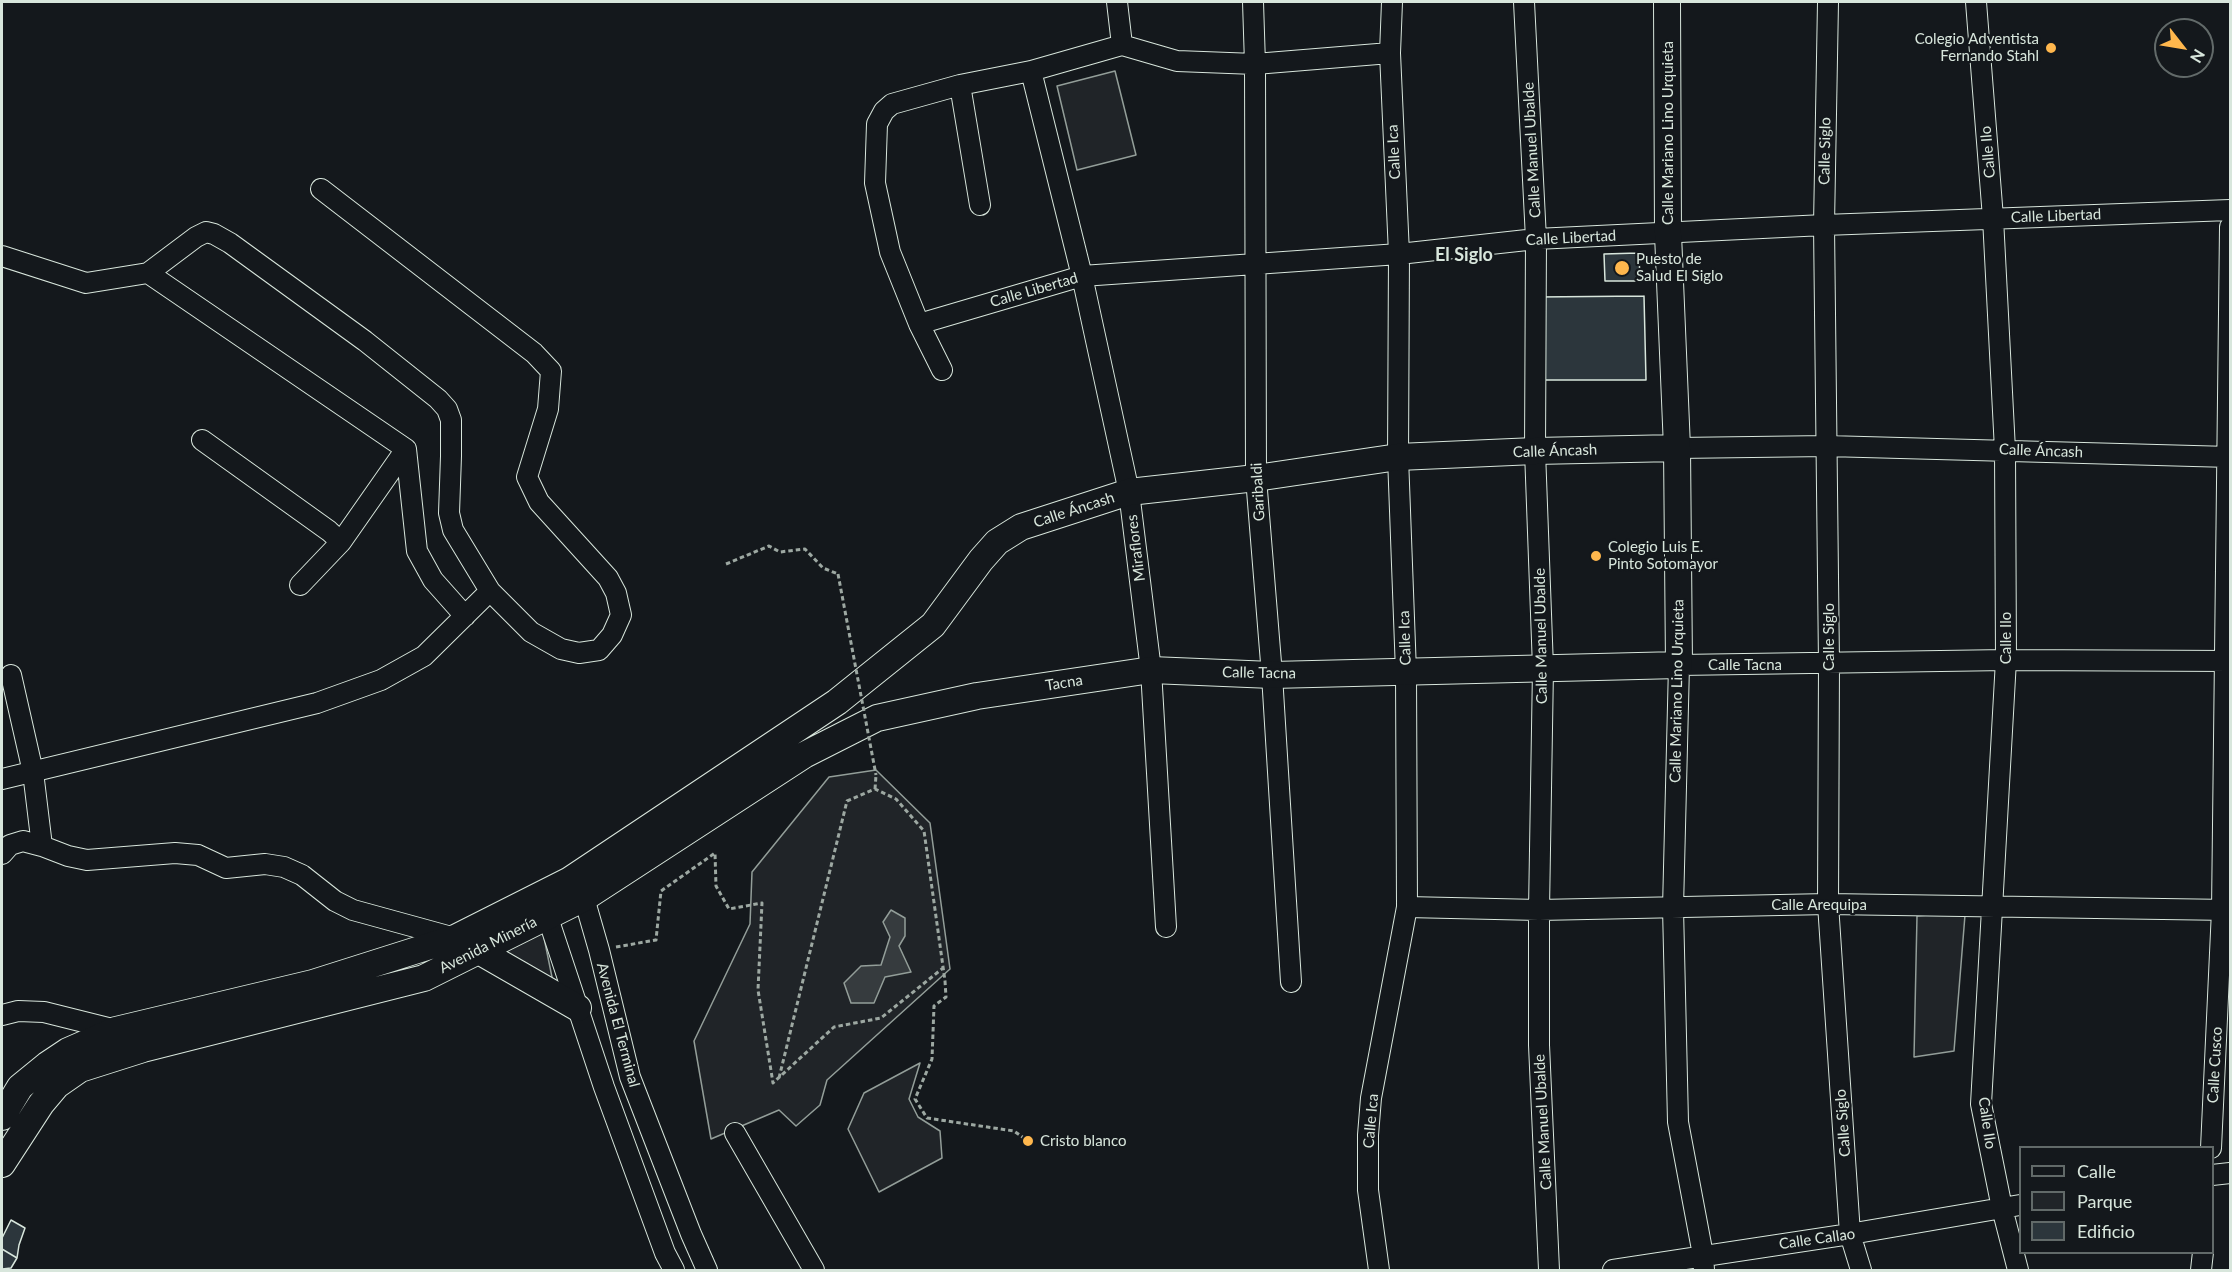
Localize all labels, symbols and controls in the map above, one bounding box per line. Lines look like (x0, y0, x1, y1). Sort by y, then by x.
north arrow (2154, 18, 2214, 78)
place label: Colegio Adventista Fernando Stahl (1915, 30, 2039, 65)
street label: Calle Mariano Lino Urquieta (1659, 41, 1677, 225)
marker: Colegio Adventista Fernando Stahl (2044, 41, 2058, 55)
text: N (2187, 46, 2209, 67)
street label: Calle Manuel Ubalde (1519, 82, 1545, 218)
street label: Calle Siglo (1815, 117, 1835, 185)
street label: Calle Ica (1384, 124, 1404, 180)
street label: Calle Ilo (1977, 125, 1999, 179)
street label: Calle Libertad (2010, 205, 2102, 227)
street label: Calle Libertad (1525, 227, 1617, 249)
district label: El Siglo (1435, 244, 1493, 266)
place label: Puesto de Salud El Siglo (1636, 250, 1723, 285)
marker: Puesto de Salud El Siglo (1613, 259, 1631, 277)
street label: Calle Libertad (988, 269, 1080, 311)
street label: Calle Áncash (1513, 441, 1597, 461)
street label: Calle Áncash (1999, 441, 2083, 461)
street label: Garibaldi (1247, 462, 1269, 522)
street label: Calle Áncash (1031, 488, 1117, 532)
street label: Miraflores (1123, 514, 1149, 582)
place label: Colegio Luis E. Pinto Sotomayor (1608, 538, 1718, 573)
marker: Colegio Luis E. Pinto Sotomayor (1589, 549, 1603, 563)
street label: Calle Manuel Ubalde (1531, 568, 1551, 704)
street label: Calle Mariano Lino Urquieta (1666, 599, 1688, 783)
street label: Calle Siglo (1820, 603, 1838, 671)
street label: Calle Ica (1395, 610, 1415, 666)
street label: Calle Ilo (1997, 612, 2015, 664)
street label: Calle Tacna (1708, 656, 1782, 674)
street label: Calle Tacna (1222, 663, 1296, 683)
street label: Tacna (1044, 671, 1084, 695)
street label: Calle Arequipa (1771, 896, 1867, 914)
street label: Avenida Minería (436, 913, 540, 977)
street label: Avenida El Terminal (593, 961, 643, 1089)
street label: Calle Cusco (2204, 1026, 2226, 1104)
street label: Calle Manuel Ubalde (1530, 1054, 1556, 1190)
street label: Calle Siglo (1832, 1089, 1854, 1157)
street label: Calle Ica (1360, 1093, 1382, 1149)
street label: Calle Ilo (1974, 1096, 2000, 1150)
place label: Cristo blanco (1040, 1132, 1127, 1150)
marker: Cristo blanco (1021, 1134, 1035, 1148)
legend (2019, 1146, 2214, 1254)
text: Calle (2077, 1160, 2116, 1182)
text: Parque (2077, 1190, 2132, 1212)
text: Edificio (2077, 1220, 2135, 1242)
street label: Calle Callao (1778, 1225, 1856, 1253)

